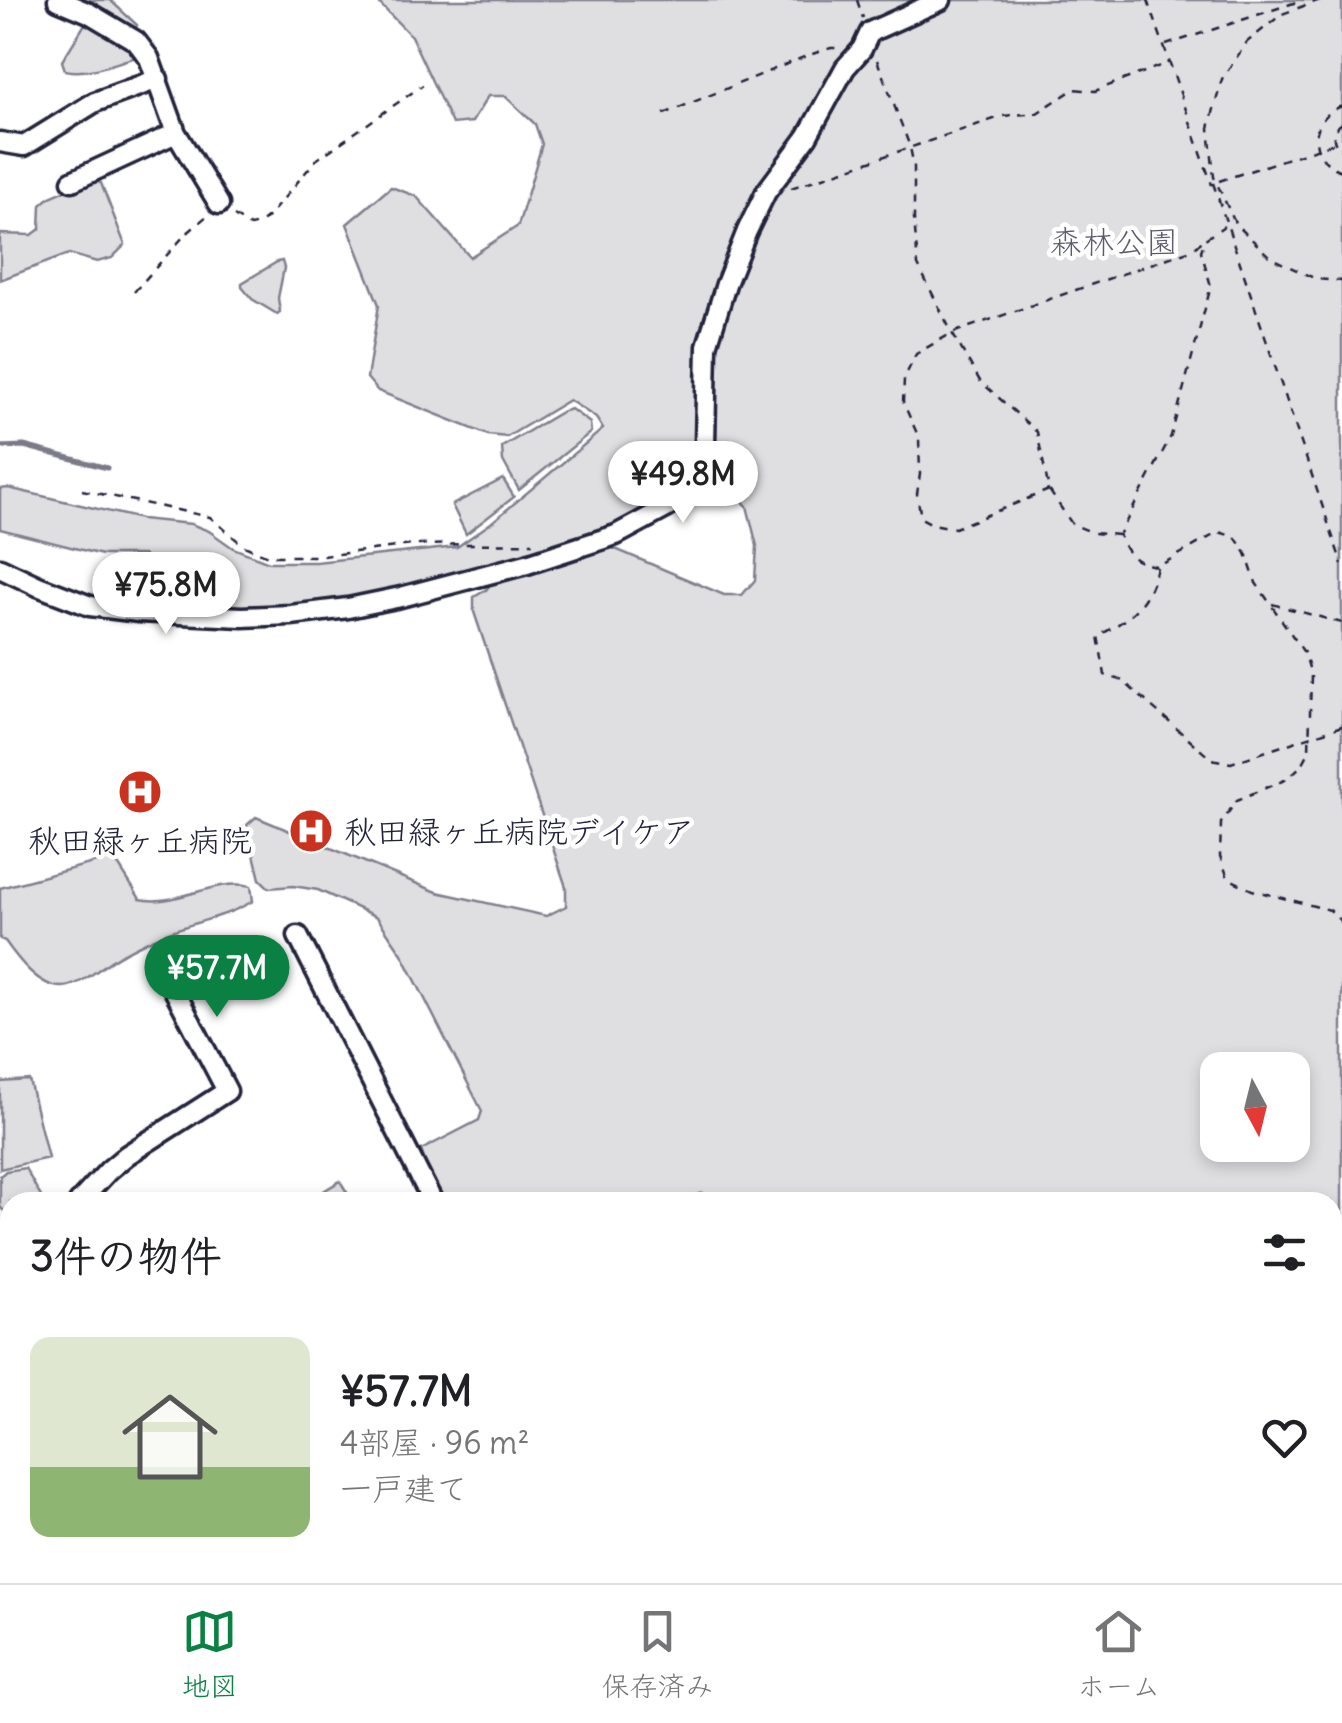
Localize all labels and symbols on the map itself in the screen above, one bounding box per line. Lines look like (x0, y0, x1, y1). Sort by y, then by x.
park label: 森林公園 (1050, 221, 1178, 262)
pin: ¥49.8M (602, 441, 764, 526)
pin: ¥75.8M (85, 552, 247, 637)
hospital icon: 秋田緑ヶ丘病院 (117, 769, 163, 815)
hospital icon: 秋田緑ヶ丘病院デイケア (288, 808, 334, 854)
place label: 秋田緑ヶ丘病院デイケア (344, 811, 695, 852)
place label: 秋田緑ヶ丘病院 (28, 820, 252, 861)
pin: ¥57.7M (136, 935, 298, 1020)
north arrow (1200, 1052, 1310, 1162)

